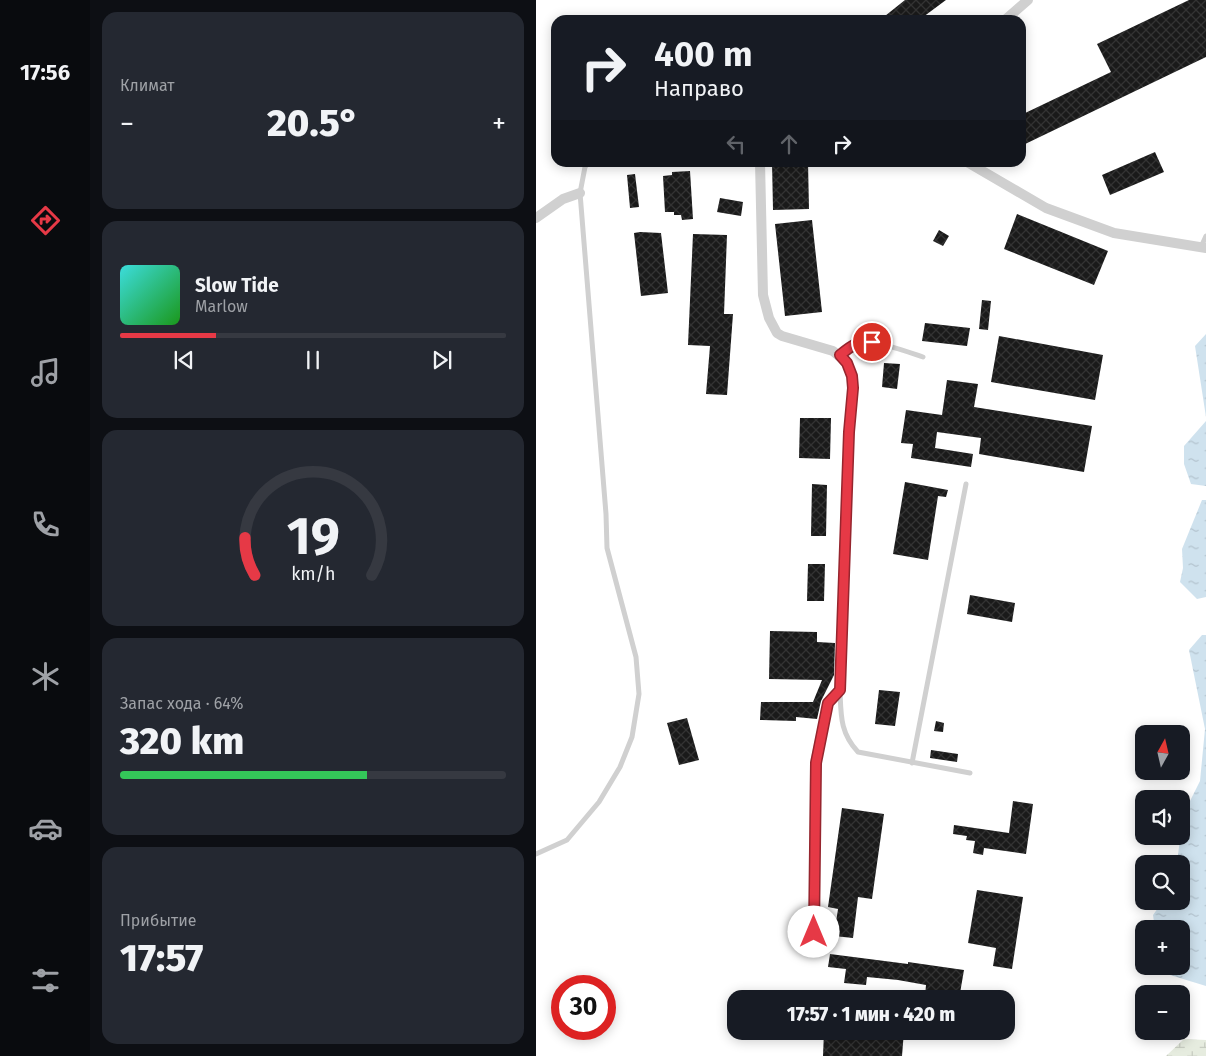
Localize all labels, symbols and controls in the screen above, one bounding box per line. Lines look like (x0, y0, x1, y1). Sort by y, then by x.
text: 400 m (654, 33, 753, 75)
icon: right (571, 35, 636, 100)
text: 17:56 (20, 59, 70, 86)
text: Направо (654, 75, 744, 102)
text: Климат (120, 76, 175, 95)
text: 20.5° (267, 100, 359, 146)
text: − (120, 107, 134, 140)
text: + (492, 107, 506, 140)
icon: left (722, 130, 750, 158)
icon: ahead (775, 130, 803, 158)
icon: right (828, 130, 856, 158)
icon: directions (28, 203, 63, 238)
text: Slow Tide (195, 274, 279, 297)
text: Marlow (195, 297, 248, 316)
pin (851, 321, 893, 363)
icon: arrive (858, 328, 886, 356)
icon: previous (170, 346, 198, 374)
icon: pause (299, 346, 327, 374)
icon: next (428, 346, 456, 374)
icon: music (28, 355, 63, 390)
text: 19 (286, 505, 340, 568)
icon: phone (28, 507, 63, 542)
text: km/h (291, 563, 335, 585)
icon: climate (28, 659, 63, 694)
text: Запас хода · 64% (120, 694, 243, 713)
text: 320 km (120, 718, 244, 764)
north arrow (1135, 725, 1190, 780)
map controls (1135, 725, 1190, 1040)
button: sound (1135, 790, 1190, 845)
icon: car (28, 811, 63, 846)
button: search (1135, 855, 1190, 910)
position arrow (787, 905, 839, 957)
text: Прибытие (120, 911, 196, 930)
button: + (1135, 920, 1190, 975)
text: 17:57 (120, 935, 203, 981)
icon: filters (28, 963, 63, 998)
speed limit sign: 30 (551, 975, 616, 1040)
button: − (1135, 985, 1190, 1040)
text: 17:57 · 1 мин · 420 m (787, 1003, 955, 1026)

